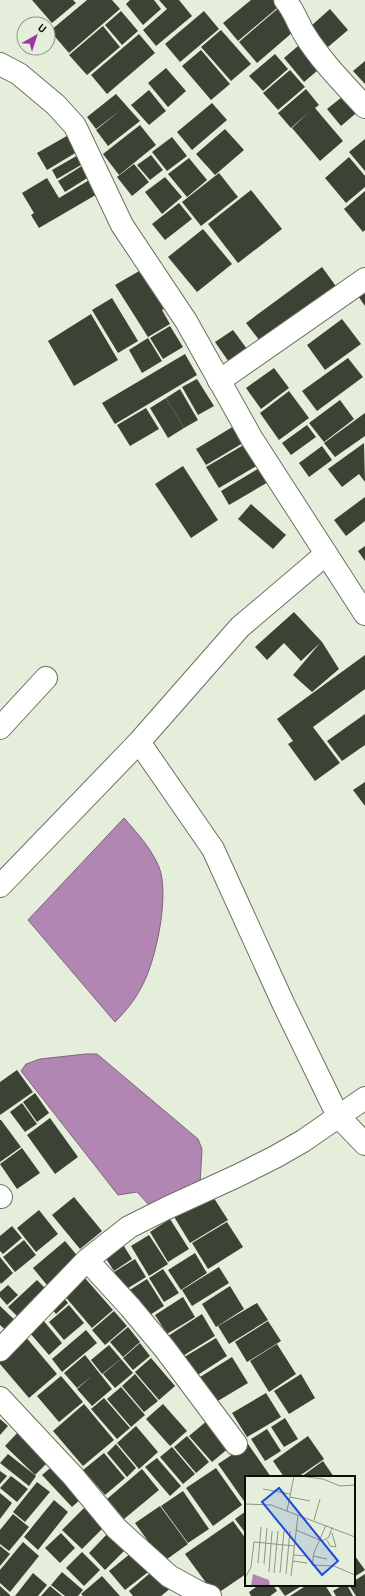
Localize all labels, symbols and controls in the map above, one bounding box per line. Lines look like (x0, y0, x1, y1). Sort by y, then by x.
north arrow (16, 16, 56, 56)
text: U (34, 20, 50, 37)
inset map (245, 1476, 355, 1586)

